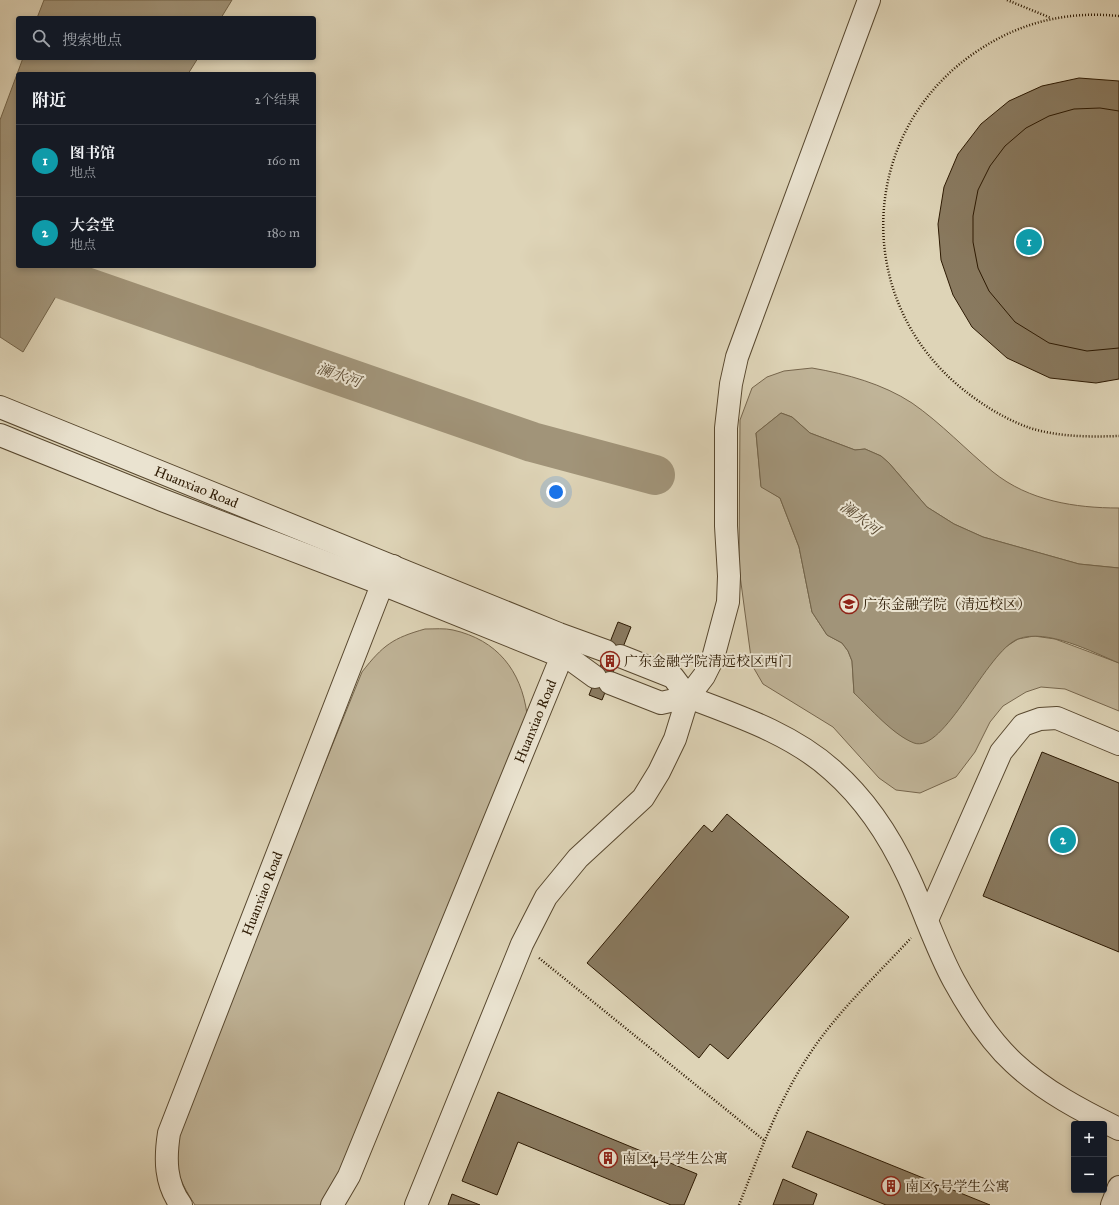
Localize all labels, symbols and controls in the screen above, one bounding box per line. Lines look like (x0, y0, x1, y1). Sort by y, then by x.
search box (16, 16, 316, 60)
icon: search (30, 27, 52, 49)
text: 搜索地点 (62, 31, 122, 49)
text: 附近 (32, 90, 66, 111)
text: 2个结果 (255, 92, 300, 108)
text: 图书馆 (70, 144, 115, 162)
text: 1 (42, 153, 48, 169)
text: 160 m (267, 153, 300, 169)
text: 地点 (70, 165, 96, 181)
text: 大会堂 (70, 216, 115, 234)
text: 2 (42, 225, 48, 241)
text: 180 m (267, 225, 300, 241)
pin: 1 (1016, 227, 1042, 257)
text: 地点 (70, 237, 96, 253)
water label: 澜水河 (315, 359, 366, 392)
street label: Huanxiao Road (152, 462, 241, 511)
your location (546, 482, 566, 502)
water label: 澜水河 (837, 497, 886, 541)
school or university icon: 广东金融学院（清远校区） (838, 593, 860, 615)
place label: 广东金融学院（清远校区） (863, 596, 1031, 613)
building icon: 广东金融学院清远校区西门 (599, 650, 621, 672)
place label: 广东金融学院清远校区西门 (624, 653, 792, 670)
street label: Huanxiao Road (510, 677, 560, 766)
pin: 2 (1050, 825, 1076, 855)
street label: Huanxiao Road (238, 849, 286, 938)
map controls (1071, 1121, 1107, 1193)
button: + (1071, 1121, 1107, 1157)
building icon: 南区4号学生公寓 (597, 1147, 619, 1169)
place label: 南区4号学生公寓 (622, 1150, 728, 1167)
button: − (1071, 1157, 1107, 1193)
building icon: 南区5号学生公寓 (880, 1175, 902, 1197)
place label: 南区5号学生公寓 (905, 1178, 1010, 1195)

